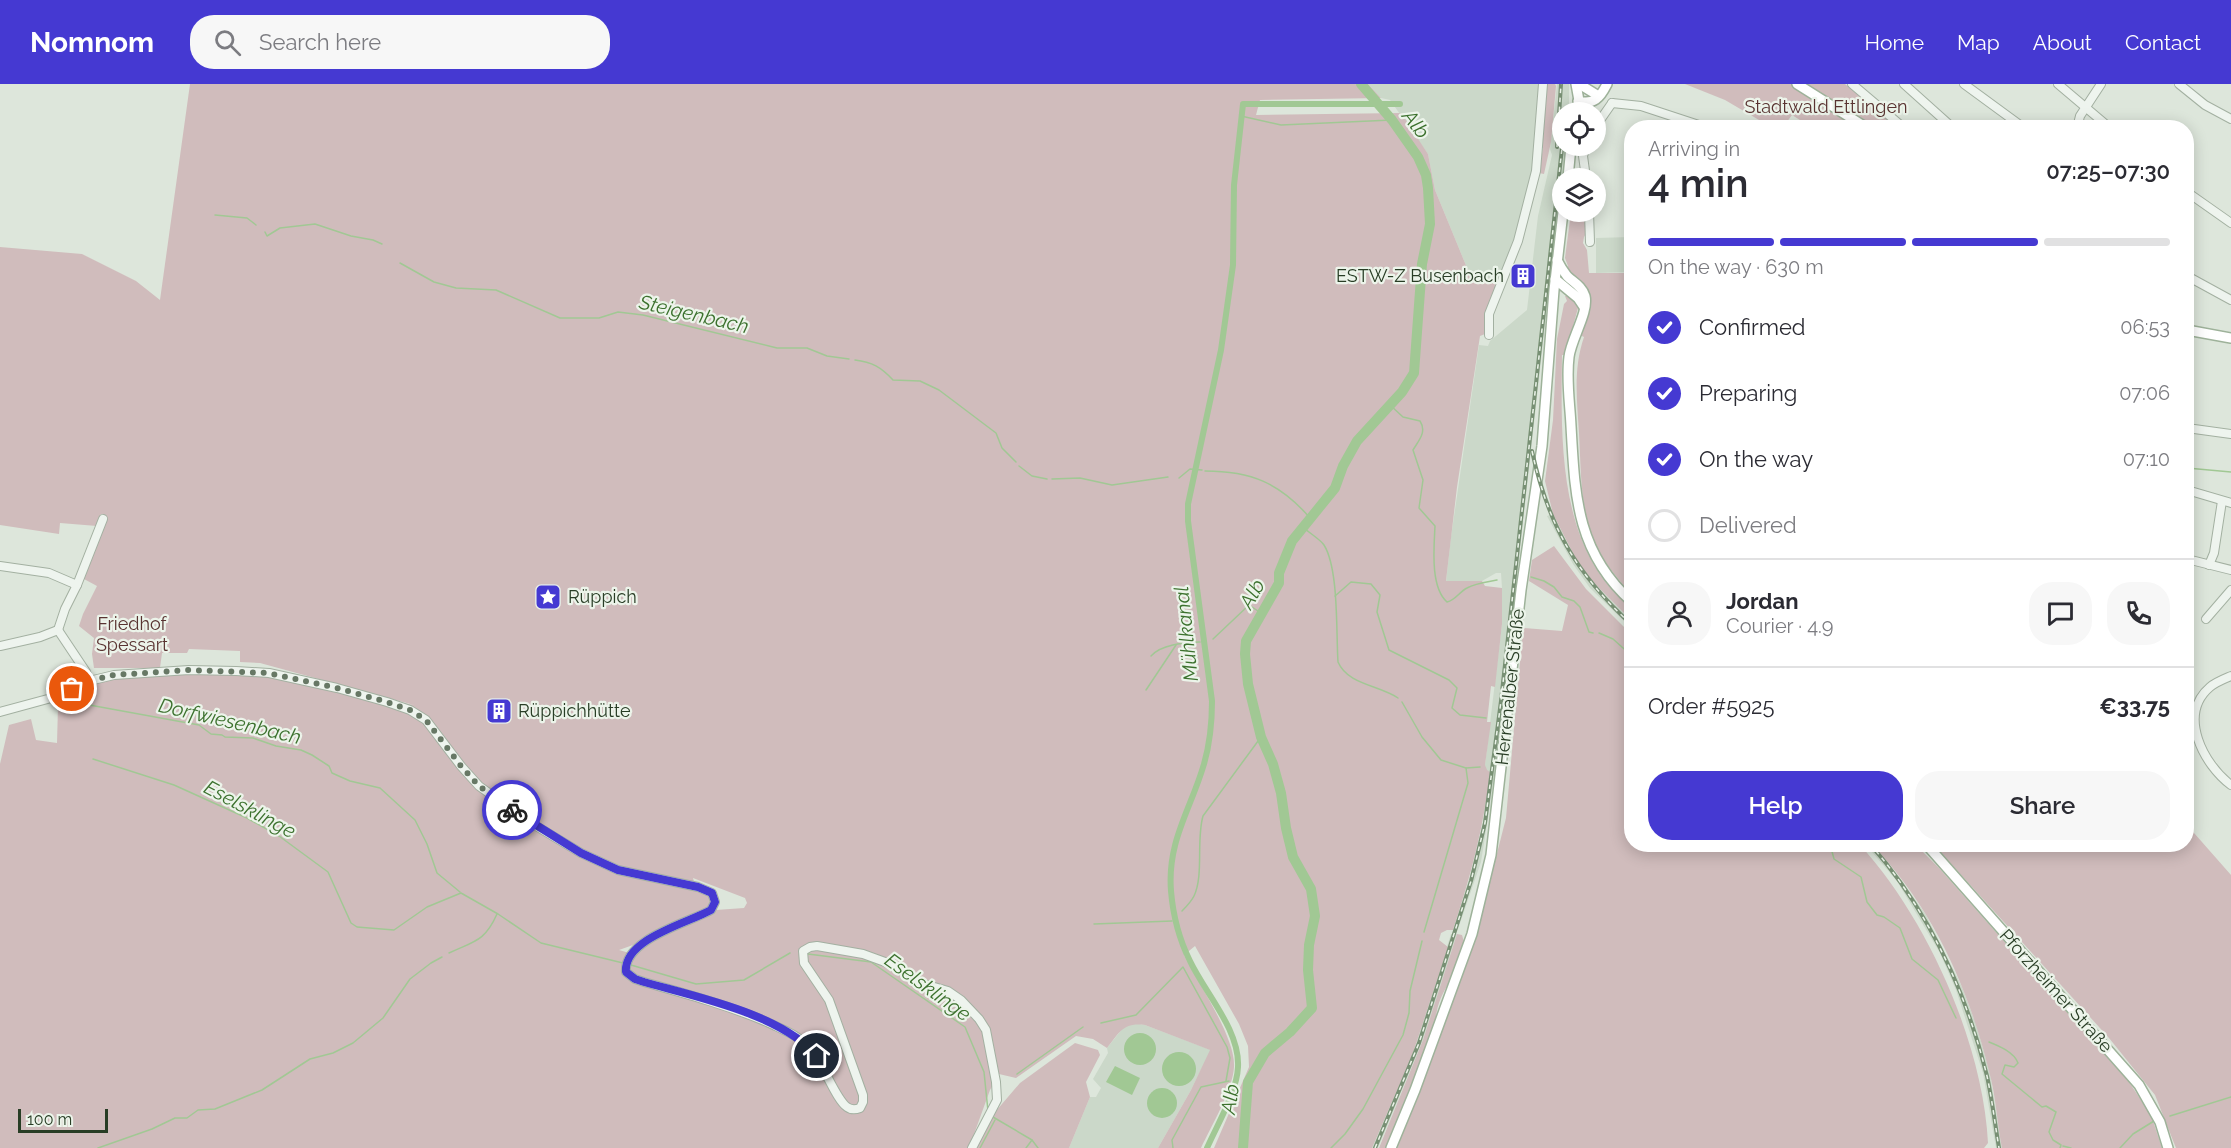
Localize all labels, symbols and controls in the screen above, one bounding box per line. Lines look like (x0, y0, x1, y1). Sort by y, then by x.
search box (190, 15, 610, 69)
text: Nomnom (30, 26, 154, 59)
icon: search (211, 26, 244, 59)
text: Search here (259, 29, 381, 55)
text: Home (1865, 30, 1924, 55)
text: Map (1957, 30, 2000, 55)
text: About (2033, 30, 2092, 55)
text: Contact (2125, 30, 2201, 55)
park label: Stadtwald Ettlingen (1744, 96, 1908, 117)
map controls (1552, 102, 1606, 222)
button: locate (1552, 102, 1606, 156)
water label: Alb (1397, 104, 1435, 143)
text: Arriving in (1648, 137, 1740, 161)
text: 07:25–07:30 (2046, 158, 2170, 184)
text: 4 min (1648, 160, 1749, 206)
button: layers (1552, 168, 1606, 222)
text: On the way · 630 m (1648, 255, 1824, 279)
building icon: ESTW-Z Busenbach (1508, 261, 1538, 291)
place label: ESTW-Z Busenbach (1336, 265, 1504, 286)
water label: Steigenbach (636, 289, 751, 338)
icon: check (1648, 311, 1681, 344)
text: Confirmed (1699, 314, 1806, 340)
text: 06:53 (2120, 315, 2170, 339)
icon: check (1648, 377, 1681, 410)
text: Preparing (1699, 380, 1797, 406)
text: 07:06 (2119, 381, 2170, 405)
icon: check (1648, 443, 1681, 476)
text: On the way (1699, 446, 1813, 472)
text: 07:10 (2123, 447, 2170, 471)
text: Delivered (1699, 512, 1797, 538)
water label: Alb (1234, 575, 1270, 614)
place icon: Rüppich (533, 582, 563, 612)
button: person (1648, 582, 1711, 645)
button: chat (2029, 582, 2092, 645)
button: phone (2107, 582, 2170, 645)
water label: Mühlkanal (1169, 585, 1203, 683)
place label: Rüppich (568, 586, 637, 607)
text: Jordan (1726, 588, 1798, 614)
street label: Herrenalber Straße (1491, 607, 1528, 766)
park label: Friedhof Spessart (96, 613, 168, 655)
text: Courier · 4.9 (1726, 614, 1834, 638)
pin (46, 663, 97, 714)
icon: bag (55, 672, 88, 705)
water label: Dorfwiesenbach (156, 693, 304, 749)
text: Order #5925 (1648, 693, 1775, 719)
text: €33.75 (2099, 693, 2170, 719)
building icon: Rüppichhütte (484, 696, 514, 726)
place label: Rüppichhütte (518, 700, 631, 721)
button: Help (1648, 771, 1903, 840)
button: Share (1915, 771, 2170, 840)
water label: Eselsklinge (200, 775, 300, 843)
courier (482, 780, 542, 840)
icon: bike (496, 794, 529, 827)
street label: Pforzheimer Straße (1995, 925, 2118, 1057)
water label: Eselsklinge (880, 948, 976, 1026)
pin (791, 1030, 842, 1081)
icon: home (800, 1039, 833, 1072)
water label: Alb (1216, 1082, 1244, 1117)
scale bar (18, 1106, 108, 1134)
text: 100 m (27, 1110, 72, 1129)

